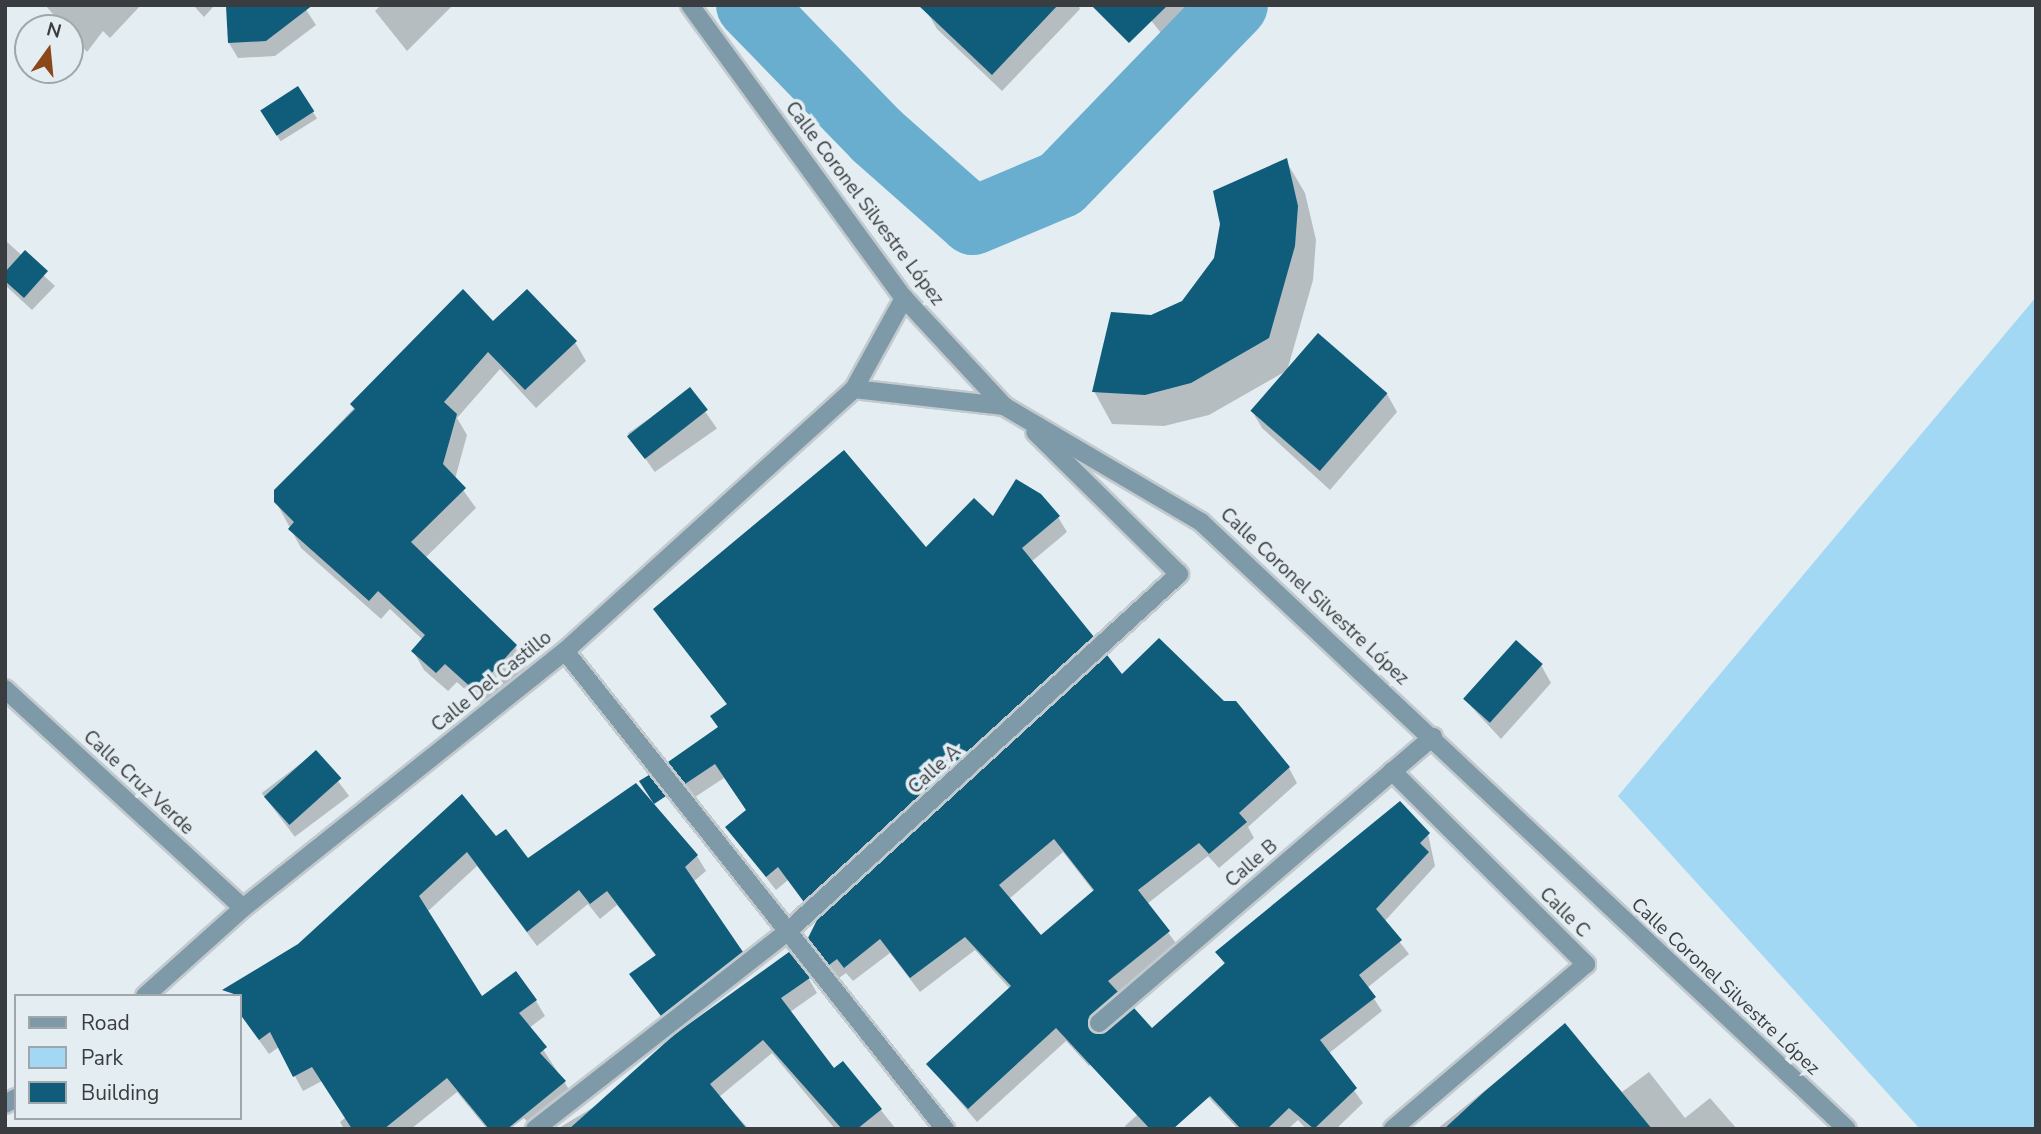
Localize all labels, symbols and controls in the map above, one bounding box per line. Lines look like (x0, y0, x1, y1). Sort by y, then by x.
north arrow (14, 14, 84, 84)
text: N (44, 16, 64, 45)
street label: Calle Coronel Silvestre López (780, 98, 948, 310)
street label: Calle Coronel Silvestre López (1215, 504, 1413, 690)
street label: Calle Del Castillo (427, 627, 557, 737)
street label: Calle Cruz Verde (78, 726, 198, 840)
street label: Calle A (904, 741, 966, 799)
street label: Calle B (1221, 835, 1283, 893)
street label: Calle C (1534, 883, 1594, 943)
street label: Calle Coronel Silvestre López (1626, 894, 1824, 1080)
legend (14, 994, 242, 1120)
text: Road (81, 1009, 130, 1037)
text: Park (81, 1044, 123, 1072)
text: Building (81, 1079, 159, 1107)

